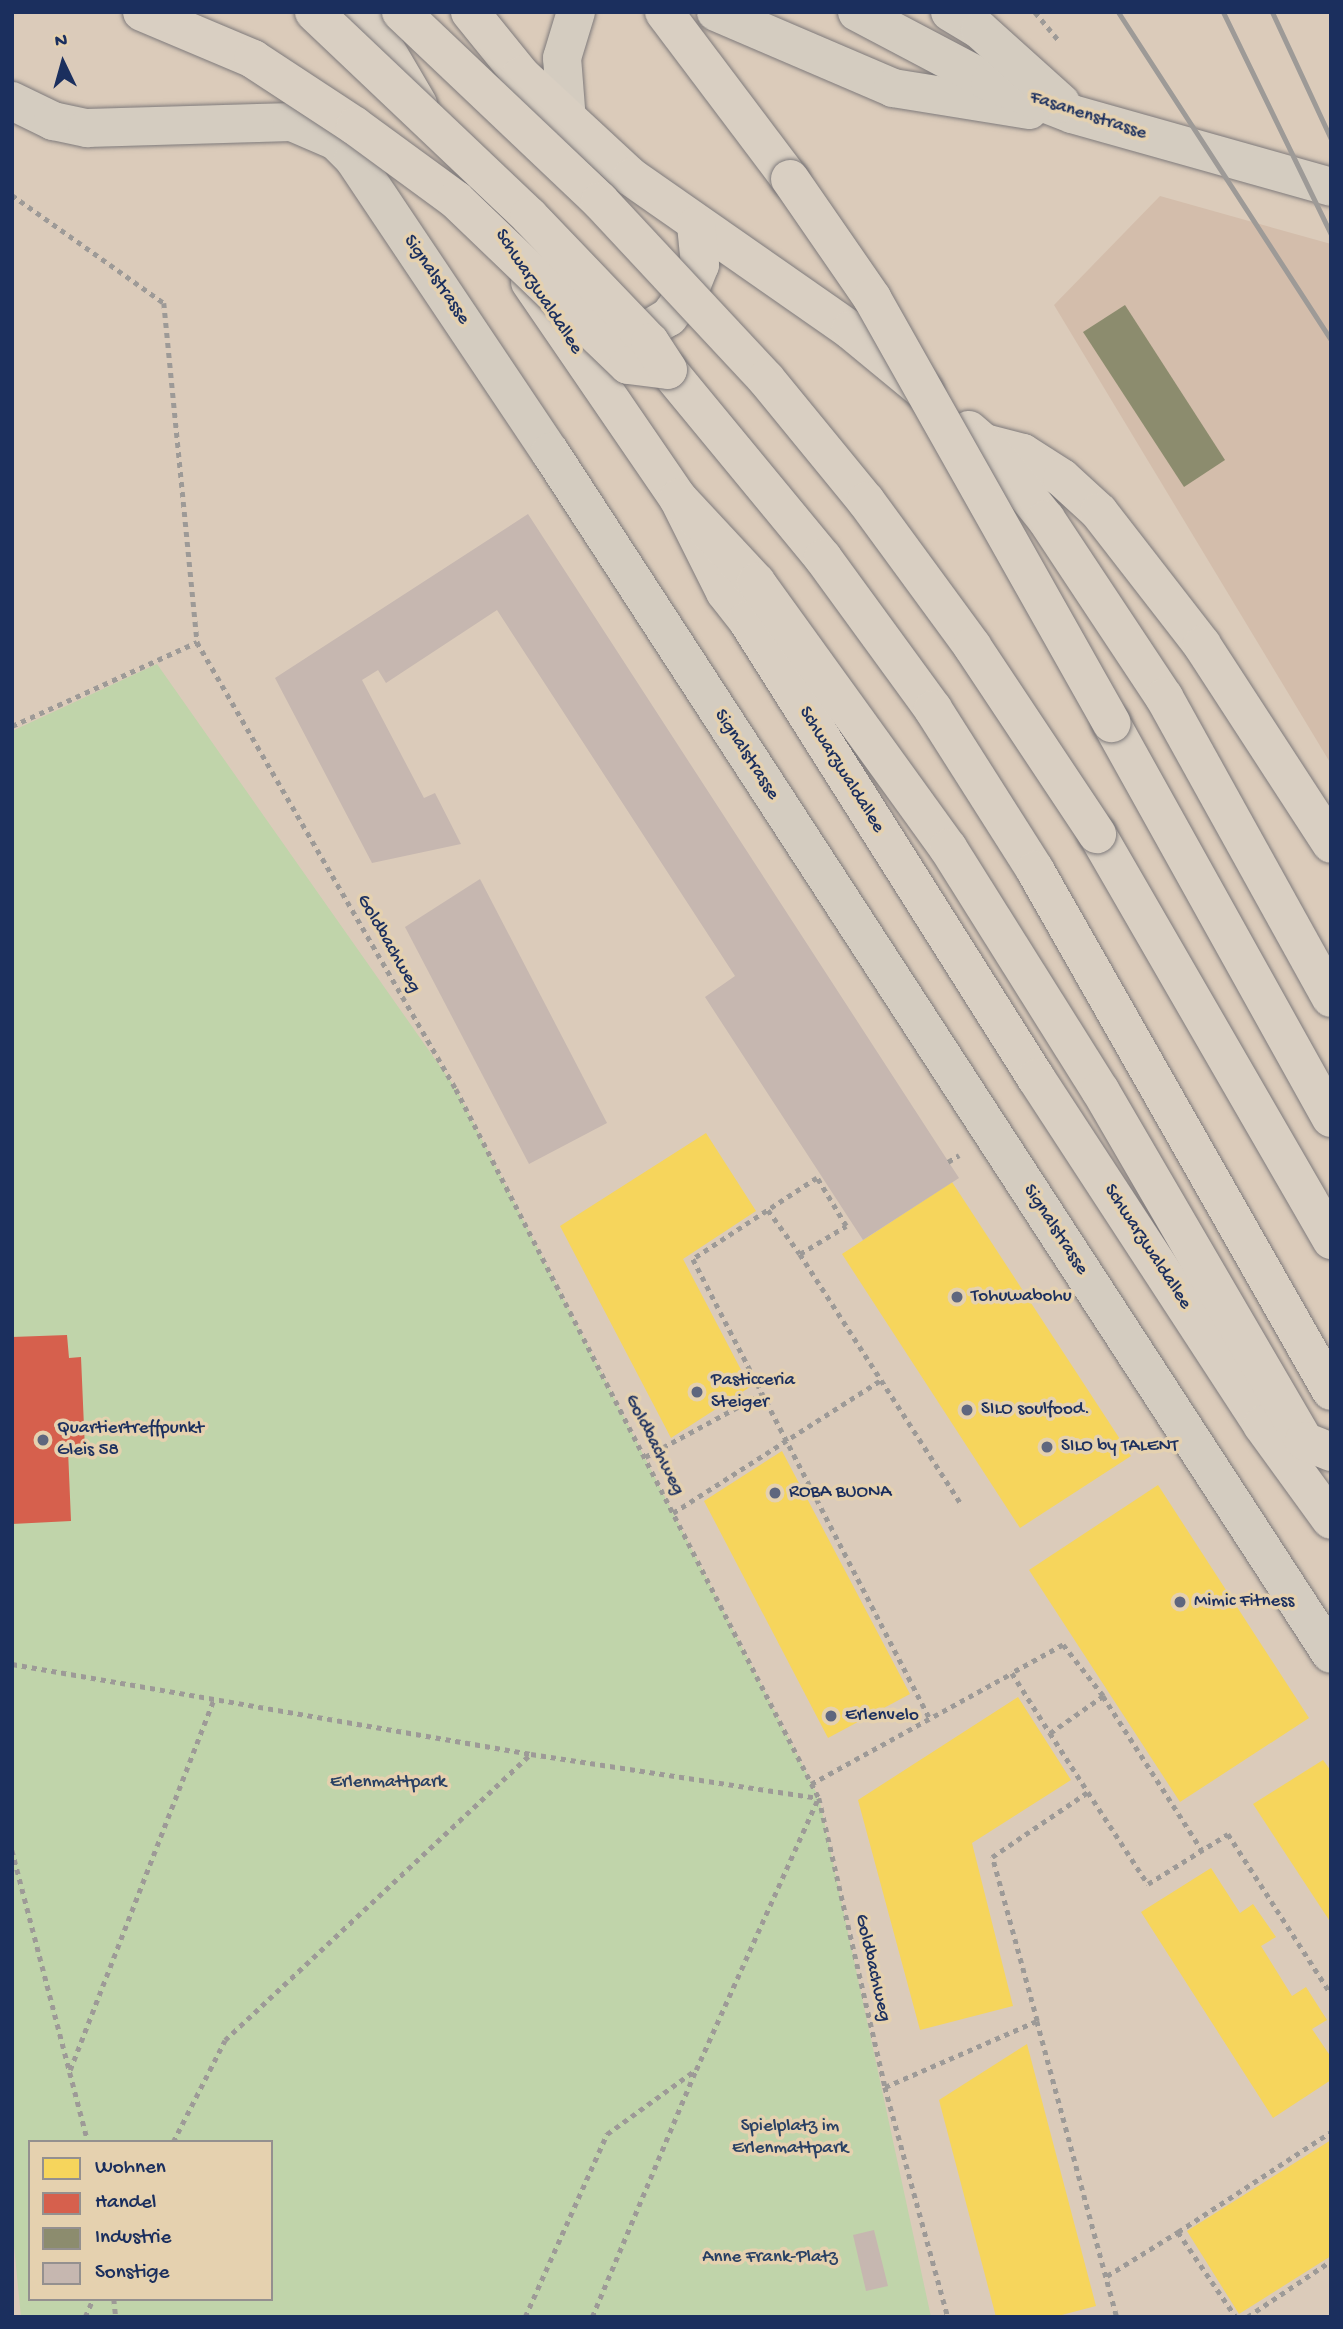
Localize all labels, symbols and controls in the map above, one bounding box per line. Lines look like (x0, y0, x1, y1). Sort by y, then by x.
north arrow (28, 28, 98, 98)
text: N (54, 30, 68, 54)
street label: Fasanenstrasse (1027, 86, 1149, 146)
street label: Schwarzwaldallee (489, 225, 587, 359)
street label: Signalstrasse (398, 231, 474, 329)
street label: Schwarzwaldallee (793, 702, 889, 838)
street label: Signalstrasse (708, 705, 784, 805)
street label: Goldbachweg (351, 891, 425, 997)
street label: Signalstrasse (1017, 1180, 1093, 1280)
street label: Schwarzwaldallee (1098, 1180, 1196, 1314)
place label: Tohuwabohu (971, 1286, 1072, 1308)
marker: Tohuwabohu (949, 1289, 965, 1305)
place label: Pasticceria Steiger (711, 1370, 795, 1414)
marker: Pasticceria Steiger (689, 1384, 705, 1400)
street label: Goldbachweg (619, 1391, 689, 1499)
place label: SILO soulfood. (981, 1399, 1090, 1421)
marker: SILO soulfood. (959, 1402, 975, 1418)
place label: Quartiertreffpunkt Gleis 58 (57, 1418, 204, 1462)
marker: Quartiertreffpunkt Gleis 58 (35, 1432, 51, 1448)
place label: SILO by TALENT (1061, 1436, 1178, 1458)
marker: SILO by TALENT (1039, 1439, 1055, 1455)
place label: ROBA BUONA (789, 1482, 892, 1504)
marker: ROBA BUONA (767, 1485, 783, 1501)
place label: Mimic Fitness (1194, 1591, 1294, 1613)
marker: Mimic Fitness (1172, 1594, 1188, 1610)
place label: Erlenvelo (845, 1705, 919, 1727)
marker: Erlenvelo (823, 1708, 839, 1724)
park label: Erlenmattpark (330, 1772, 446, 1794)
street label: Goldbachweg (849, 1912, 895, 2024)
park label: Spielplatz im Erlenmattpark (732, 2116, 848, 2160)
legend (28, 2140, 273, 2301)
text: Wohnen (95, 2156, 166, 2181)
text: Handel (95, 2191, 156, 2216)
text: Industrie (95, 2226, 171, 2251)
park label: Anne Frank-Platz (702, 2247, 838, 2269)
text: Sonstige (95, 2261, 169, 2286)

